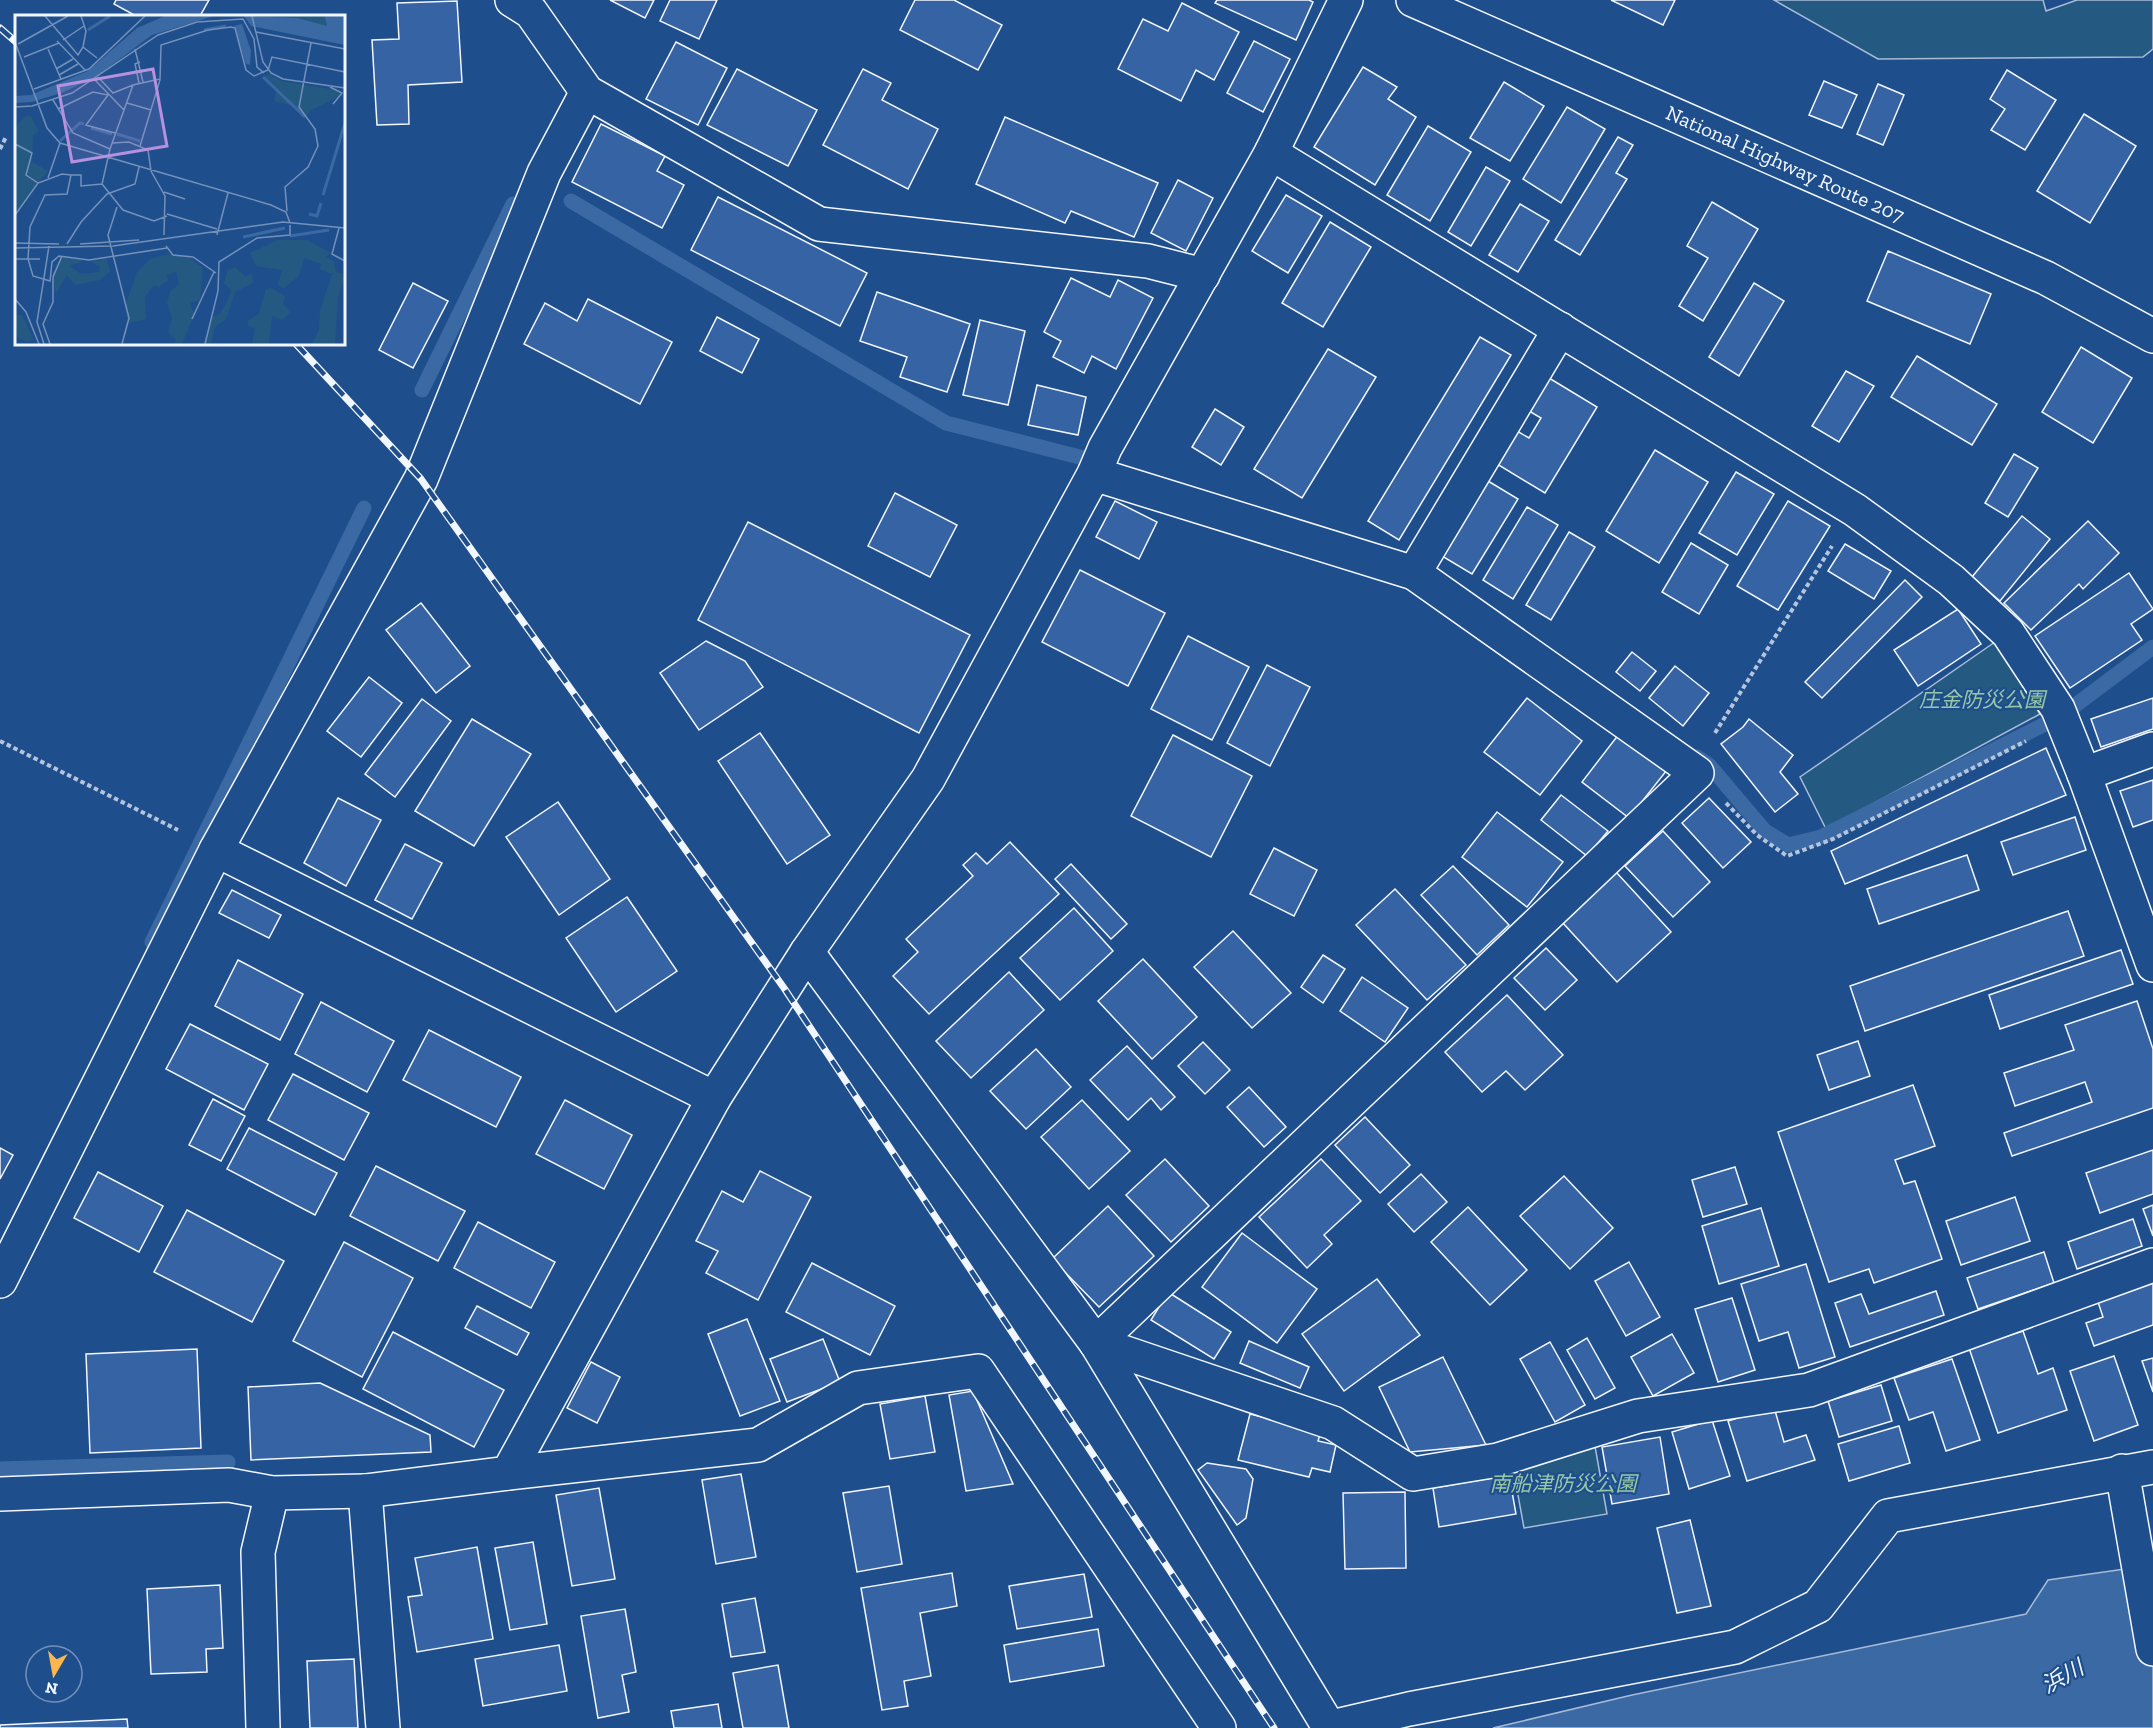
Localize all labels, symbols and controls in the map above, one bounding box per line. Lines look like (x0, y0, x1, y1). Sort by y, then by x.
inset map (15, 15, 345, 345)
street label: National Highway Route 207 (1662, 100, 1908, 227)
park label: 庄金防災公園 (1919, 687, 2048, 712)
park label: 南船津防災公園 (1490, 1471, 1639, 1496)
north arrow (24, 1644, 84, 1704)
water label: 浜川 (2036, 1653, 2090, 1699)
text: N (44, 1678, 59, 1699)

